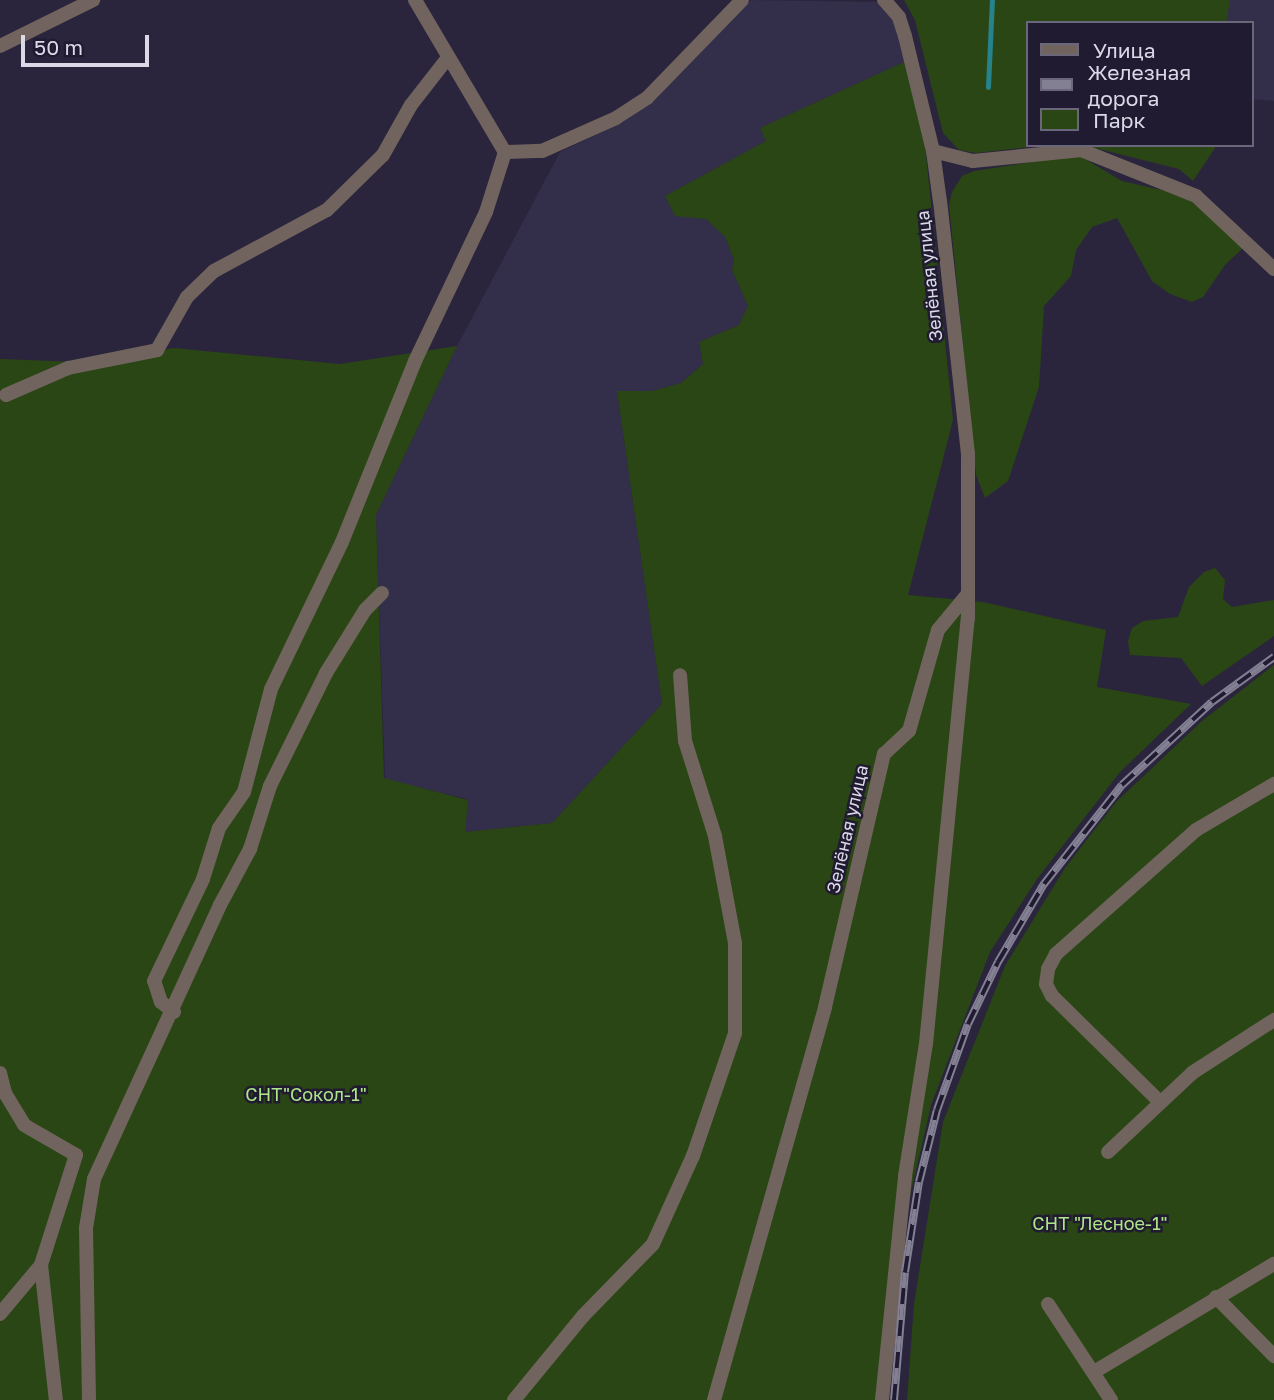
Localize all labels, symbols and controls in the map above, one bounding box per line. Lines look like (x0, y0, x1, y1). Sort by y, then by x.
scale bar (24, 21, 152, 65)
legend (1026, 21, 1253, 147)
text: 50 m (34, 34, 83, 60)
text: Улица (1093, 37, 1156, 63)
text: Железная дорога (1087, 59, 1191, 111)
text: Парк (1093, 107, 1146, 133)
street label: Зелёная улица (911, 210, 947, 342)
street label: Зелёная улица (822, 763, 872, 895)
park label: СНТ"Сокол-1" (245, 1083, 367, 1105)
park label: СНТ "Лесное-1" (1032, 1212, 1168, 1234)

